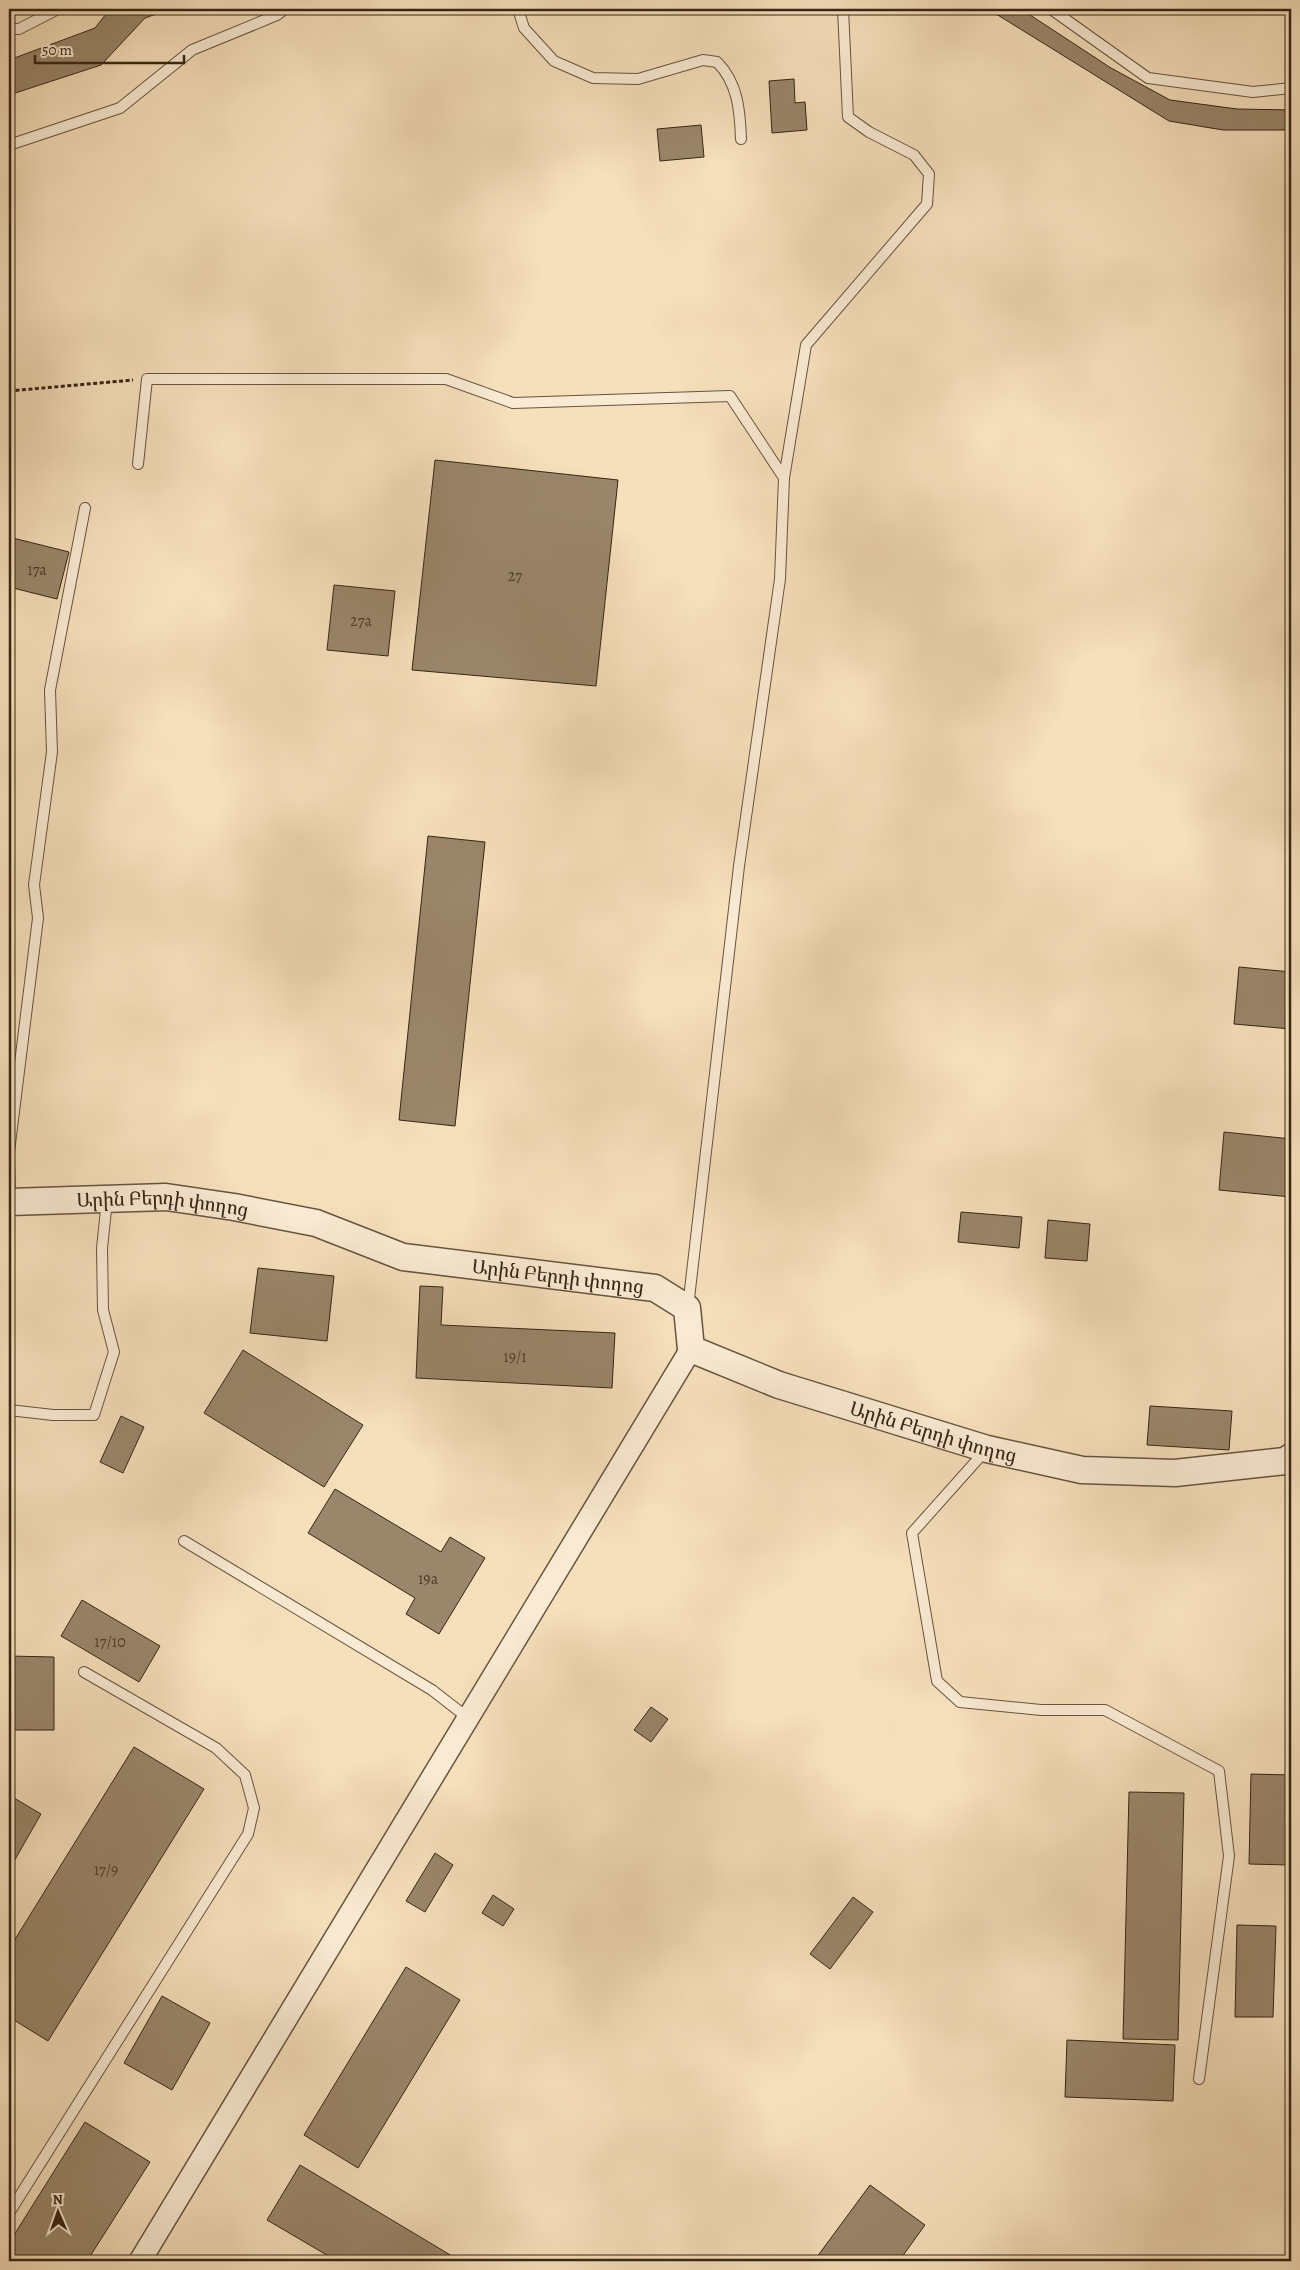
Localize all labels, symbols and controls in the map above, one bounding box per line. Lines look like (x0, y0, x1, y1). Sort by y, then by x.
scale bar (35, 32, 184, 64)
text: 50 m (42, 40, 72, 60)
house number: 17a (27, 559, 47, 581)
house number: 27 (508, 565, 522, 587)
house number: 27a (350, 610, 372, 632)
street label: Արին Բերդի փողոց (76, 1185, 251, 1224)
street label: Արին Բերդի փողոց (470, 1254, 645, 1301)
house number: 19/1 (503, 1346, 527, 1368)
street label: Արին Բերդի փողոց (846, 1396, 1019, 1469)
house number: 19a (418, 1568, 439, 1590)
house number: 17/10 (94, 1631, 126, 1653)
house number: 17/9 (94, 1859, 118, 1881)
north arrow (32, 2188, 82, 2238)
text: N (52, 2190, 63, 2209)

